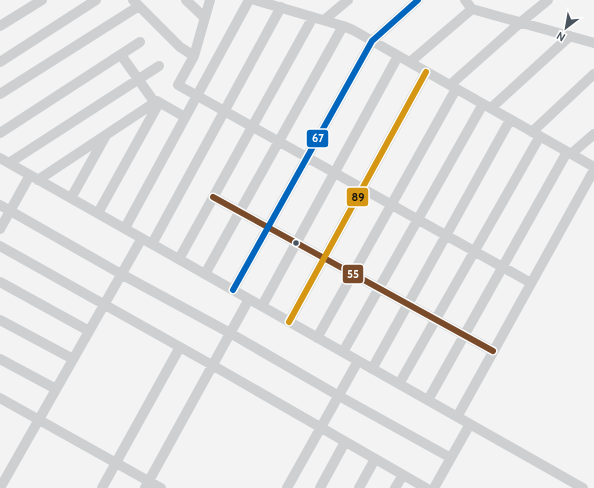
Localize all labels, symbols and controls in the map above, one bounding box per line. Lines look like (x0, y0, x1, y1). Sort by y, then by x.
north arrow (546, 8, 586, 48)
text: N (554, 29, 568, 45)
line badge: 67 (306, 129, 329, 148)
text: 67 (312, 131, 324, 145)
line badge: 89 (346, 187, 369, 207)
text: 89 (352, 190, 364, 204)
unlabelled marker (291, 238, 301, 248)
line badge: 55 (342, 264, 364, 284)
text: 55 (347, 267, 359, 281)

